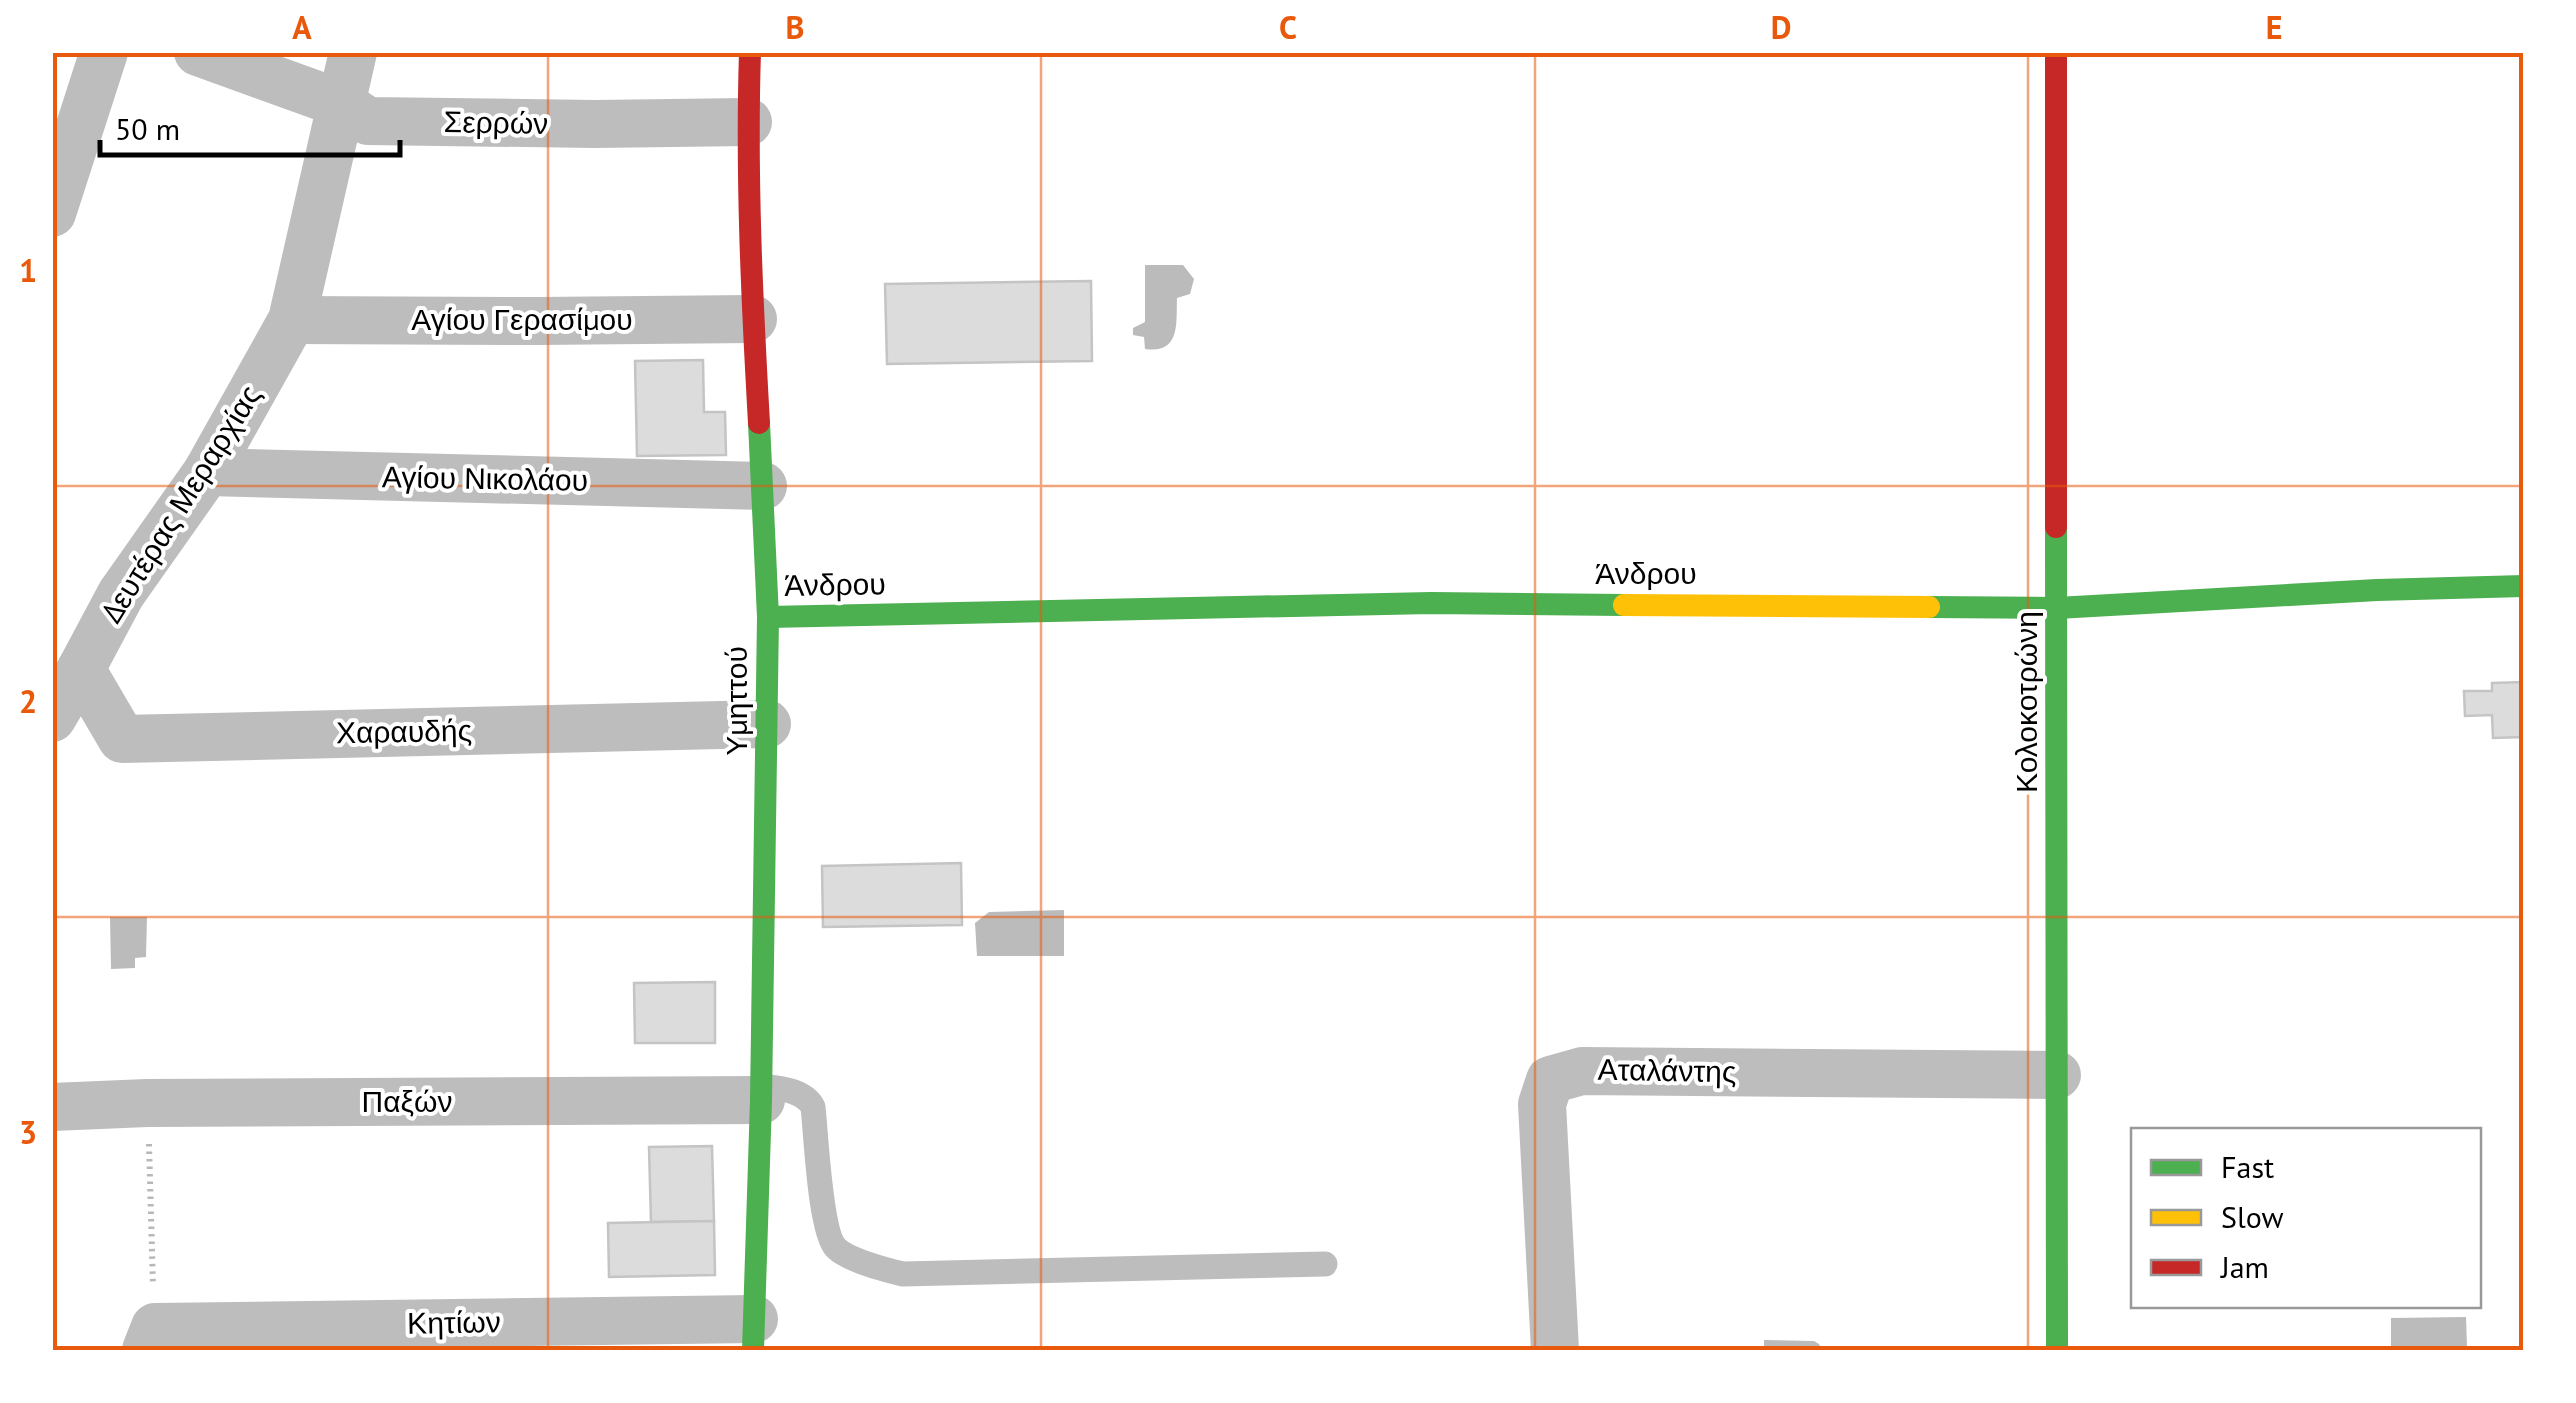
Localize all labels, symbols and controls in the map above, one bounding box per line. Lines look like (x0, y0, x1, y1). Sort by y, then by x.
text: A (292, 6, 312, 48)
text: B (786, 6, 804, 48)
text: C (1279, 6, 1297, 48)
text: D (1771, 6, 1791, 48)
text: E (2266, 6, 2282, 48)
scale bar (100, 95, 400, 157)
street label: Σερρών (443, 101, 549, 142)
text: 50 m (115, 109, 180, 148)
text: 1 (19, 249, 37, 291)
street label: Αγίου Γερασίμου (411, 299, 633, 338)
street label: Δευτέρας Μεραρχίας (91, 377, 269, 629)
street label: Αγίου Νικολάου (382, 456, 588, 499)
street label: Άνδρου (1595, 553, 1697, 592)
street label: Άνδρου (784, 563, 886, 604)
street label: Κολοκοτρώνη (2006, 611, 2045, 793)
street label: Υμηττού (716, 646, 755, 756)
text: 2 (19, 680, 37, 722)
street label: Χαραυδής (336, 710, 472, 751)
street label: Αταλάντης (1597, 1049, 1737, 1090)
street label: Παξών (362, 1081, 452, 1120)
text: 3 (19, 1111, 37, 1153)
legend (2131, 1128, 2481, 1308)
text: Fast (2221, 1147, 2274, 1186)
text: Slow (2221, 1197, 2284, 1236)
text: Jam (2219, 1247, 2269, 1286)
street label: Κητίων (407, 1301, 501, 1342)

